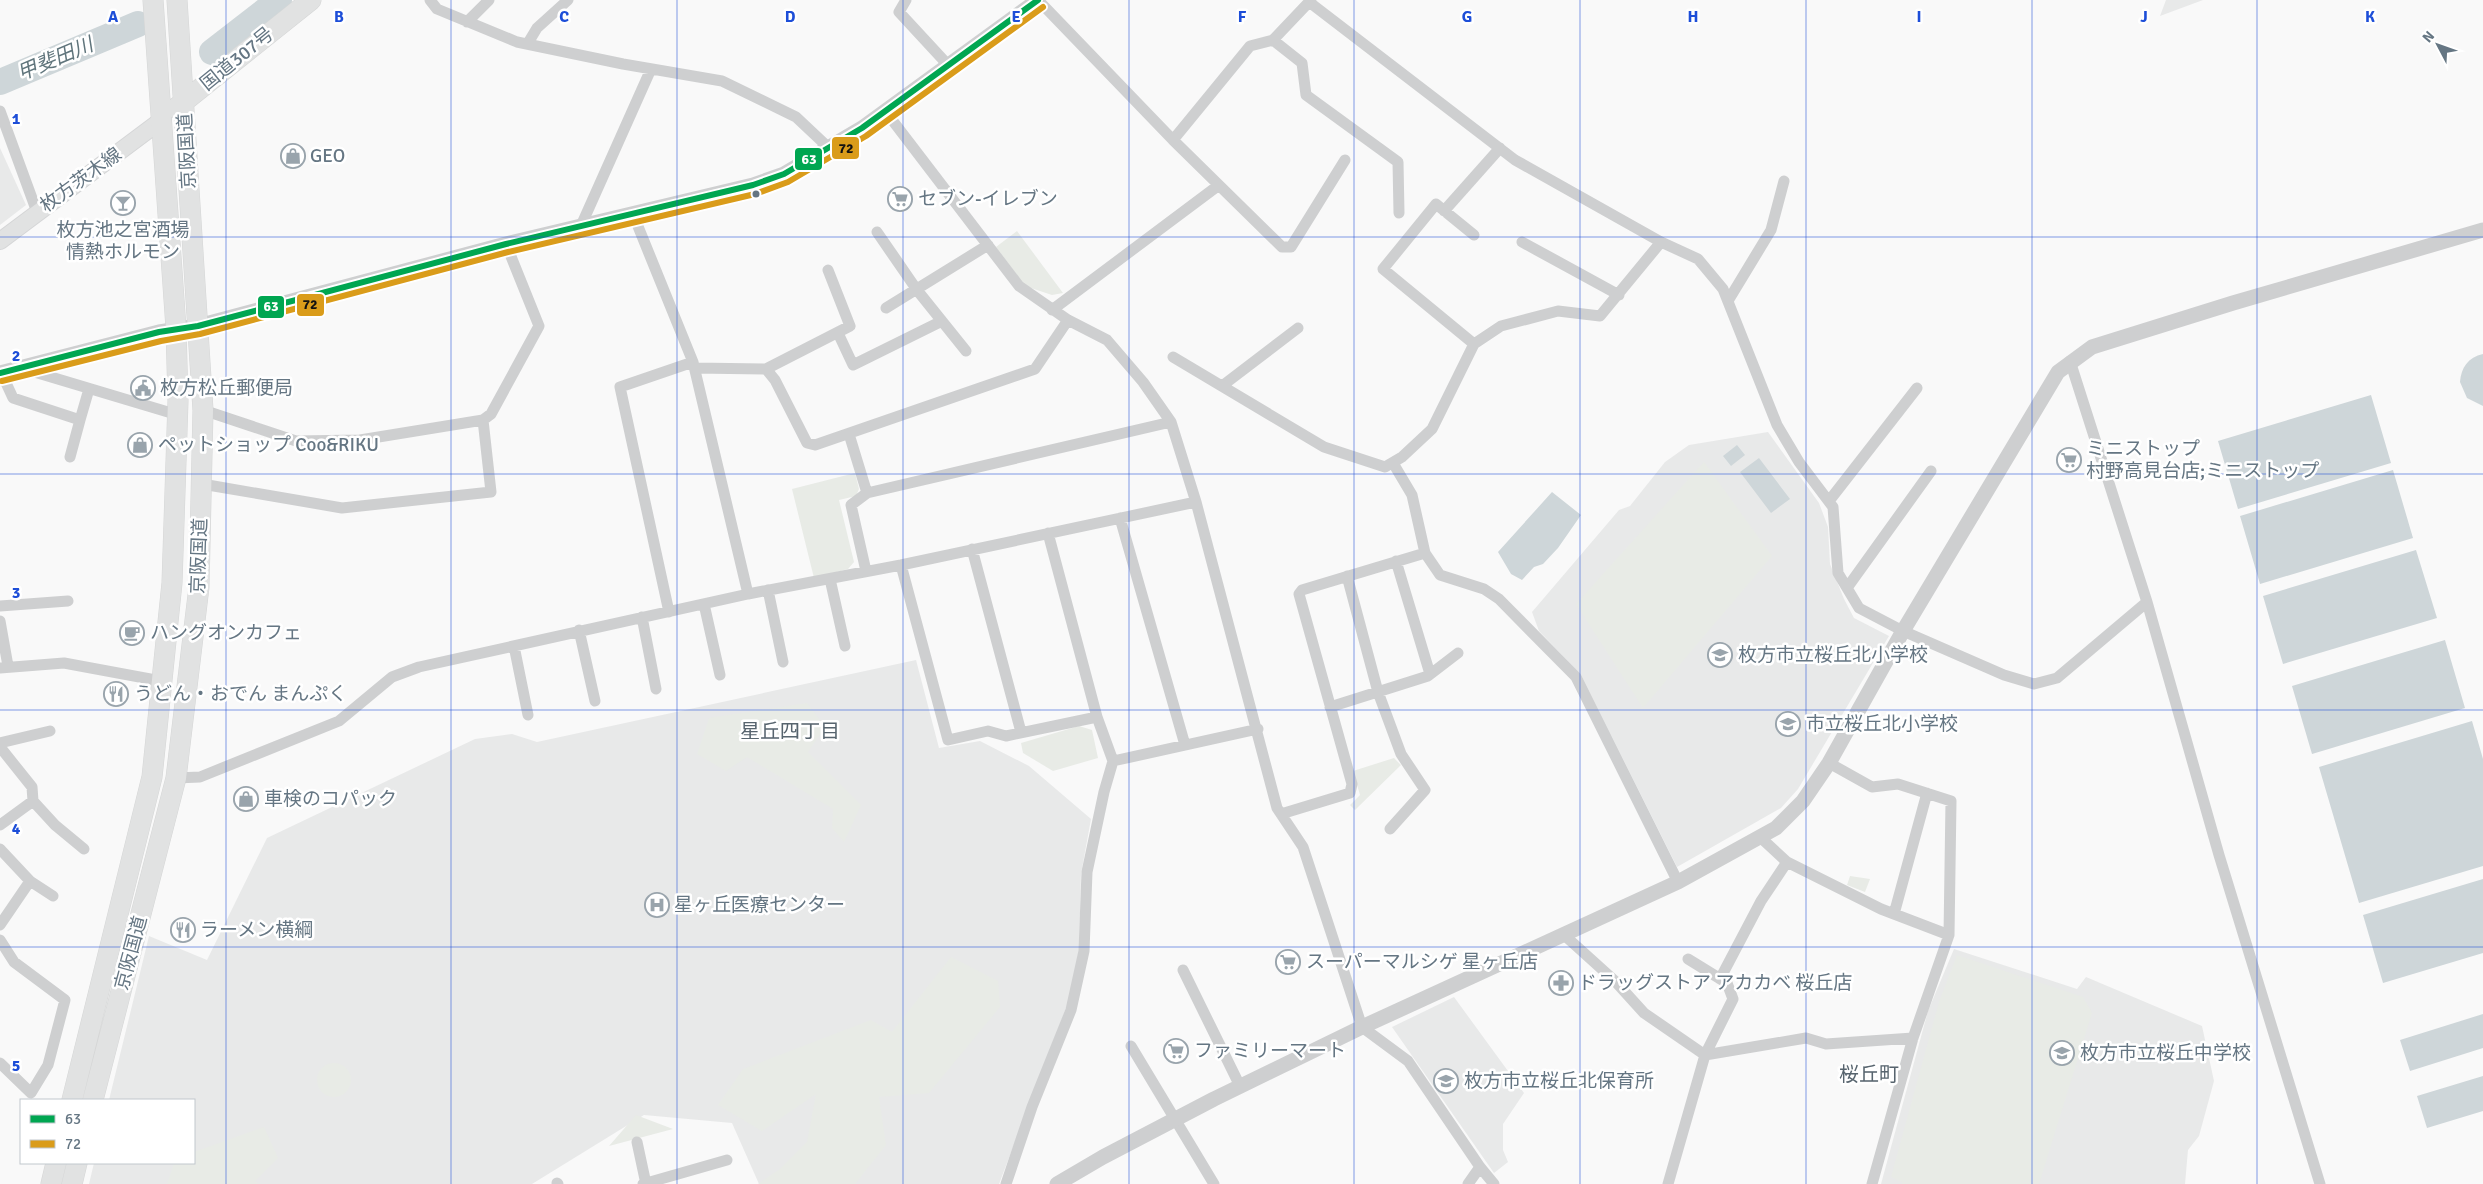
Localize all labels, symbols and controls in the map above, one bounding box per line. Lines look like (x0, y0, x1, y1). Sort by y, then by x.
text: A (108, 7, 119, 27)
text: B (334, 7, 344, 27)
text: C (559, 7, 569, 27)
text: D (785, 7, 796, 27)
text: E (1011, 7, 1021, 27)
text: F (1238, 7, 1247, 27)
text: G (1462, 7, 1472, 27)
text: H (1688, 7, 1698, 27)
text: I (1916, 7, 1922, 27)
text: J (2140, 7, 2148, 27)
text: K (2365, 7, 2375, 27)
north arrow (2413, 20, 2463, 70)
street label: 国道307号 (195, 22, 279, 96)
text: N (2419, 28, 2438, 46)
water label: 甲斐田川 (13, 31, 99, 86)
text: 1 (12, 109, 21, 129)
street label: 京阪国道 (173, 112, 201, 190)
line badge: 72 (831, 136, 860, 160)
text: 72 (838, 140, 854, 157)
street label: 枚方茨木線 (36, 142, 126, 218)
shop icon: GEO (280, 143, 306, 169)
place label: GEO (310, 144, 345, 168)
line badge: 63 (794, 147, 823, 171)
text: 63 (801, 151, 817, 168)
supermarket icon: セブン-イレブン (887, 186, 913, 212)
place label: セブン-イレブン (918, 187, 1058, 211)
unlabelled marker (751, 189, 761, 199)
bar icon: 枚方池之宮酒場 情熱ホルモン (110, 190, 136, 216)
place label: 枚方池之宮酒場 情熱ホルモン (56, 218, 190, 264)
line badge: 72 (296, 293, 325, 317)
line badge: 63 (257, 295, 285, 319)
text: 72 (302, 296, 318, 313)
text: 63 (263, 298, 279, 315)
text: 2 (12, 346, 20, 366)
public building icon: 枚方松丘郵便局 (130, 375, 156, 401)
place label: 枚方松丘郵便局 (160, 376, 293, 400)
shop icon: ペットショップ Coo&RIKU (127, 432, 153, 458)
place label: ペットショップ Coo&RIKU (158, 433, 379, 457)
place label: ミニストップ 村野高見台店;ミニストップ (2086, 437, 2319, 483)
supermarket icon: ミニストップ 村野高見台店;ミニストップ (2056, 447, 2082, 473)
street label: 京阪国道 (186, 518, 212, 594)
text: 3 (12, 583, 20, 603)
cafe icon: ハングオンカフェ (119, 620, 145, 646)
place label: ハングオンカフェ (150, 621, 302, 645)
school or university icon: 枚方市立桜丘北小学校 (1707, 642, 1733, 668)
place label: 枚方市立桜丘北小学校 (1738, 643, 1928, 667)
restaurant icon: うどん・おでん まんぷく (103, 681, 129, 707)
place label: うどん・おでん まんぷく (134, 682, 347, 706)
school or university icon: 市立桜丘北小学校 (1775, 711, 1801, 737)
place label: 市立桜丘北小学校 (1806, 712, 1958, 736)
district label: 星丘四丁目 (740, 719, 840, 744)
shop icon: 車検のコパック (233, 786, 259, 812)
place label: 車検のコパック (264, 787, 397, 811)
text: 4 (12, 819, 21, 839)
hospital icon: 星ヶ丘医療センター (644, 892, 670, 918)
place label: 星ヶ丘医療センター (674, 893, 845, 917)
street label: 京阪国道 (110, 913, 152, 993)
restaurant icon: ラーメン横綱 (170, 917, 196, 943)
place label: ラーメン横綱 (200, 918, 313, 942)
supermarket icon: スーパーマルシゲ 星ヶ丘店 (1275, 949, 1301, 975)
place label: スーパーマルシゲ 星ヶ丘店 (1306, 950, 1538, 974)
pharmacy icon: ドラッグストア アカカベ 桜丘店 (1548, 970, 1574, 996)
place label: ドラッグストア アカカベ 桜丘店 (1578, 971, 1852, 995)
supermarket icon: ファミリーマート (1163, 1038, 1189, 1064)
place label: ファミリーマート (1194, 1039, 1346, 1063)
school or university icon: 枚方市立桜丘中学校 (2049, 1040, 2075, 1066)
place label: 枚方市立桜丘中学校 (2080, 1041, 2251, 1065)
text: 5 (12, 1056, 20, 1076)
district label: 桜丘町 (1839, 1062, 1899, 1087)
school or university icon: 枚方市立桜丘北保育所 (1433, 1068, 1459, 1094)
place label: 枚方市立桜丘北保育所 (1464, 1069, 1654, 1093)
legend (20, 1099, 195, 1164)
text: 63 (65, 1110, 81, 1128)
text: 72 (65, 1135, 81, 1153)

